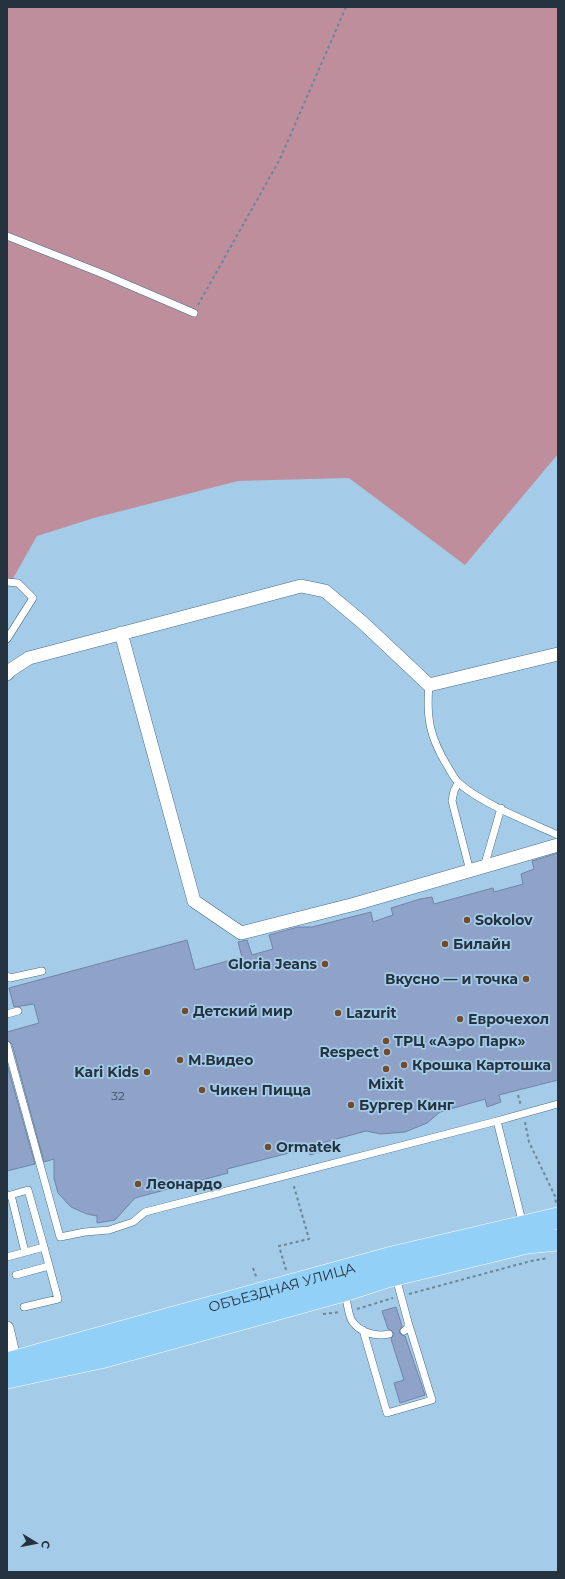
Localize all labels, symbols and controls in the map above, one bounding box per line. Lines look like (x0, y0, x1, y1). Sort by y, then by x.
place label: Sokolov (475, 911, 533, 929)
marker: Sokolov (462, 915, 472, 925)
place label: Билайн (453, 935, 511, 953)
marker: Билайн (440, 939, 450, 949)
place label: Gloria Jeans (228, 955, 318, 973)
marker: Gloria Jeans (320, 959, 330, 969)
place label: Вкусно — и точка (385, 970, 518, 988)
marker: Вкусно — и точка (521, 974, 531, 984)
place label: Детский мир (193, 1002, 293, 1020)
place label: Lazurit (346, 1004, 397, 1022)
marker: Детский мир (180, 1006, 190, 1016)
marker: Lazurit (333, 1008, 343, 1018)
place label: Еврочехол (468, 1010, 549, 1028)
marker: Еврочехол (455, 1014, 465, 1024)
place label: ТРЦ «Аэро Парк» (394, 1032, 526, 1050)
marker: ТРЦ «Аэро Парк» (381, 1036, 391, 1046)
place label: Respect (319, 1043, 379, 1061)
marker: Respect (382, 1047, 392, 1057)
place label: М.Видео (188, 1051, 254, 1069)
marker: М.Видео (175, 1055, 185, 1065)
place label: Крошка Картошка (412, 1056, 551, 1074)
marker: Крошка Картошка (399, 1060, 409, 1070)
place label: Kari Kids (74, 1063, 140, 1081)
marker: Mixit (381, 1064, 391, 1074)
marker: Kari Kids (142, 1067, 152, 1077)
place label: Mixit (368, 1075, 404, 1093)
place label: Чикен Пицца (210, 1081, 311, 1099)
marker: Чикен Пицца (197, 1085, 207, 1095)
house number: 32 (111, 1088, 125, 1103)
place label: Бургер Кинг (359, 1096, 455, 1114)
marker: Бургер Кинг (346, 1100, 356, 1110)
place label: Ormatek (276, 1138, 342, 1156)
marker: Ormatek (263, 1142, 273, 1152)
place label: Леонардо (146, 1175, 222, 1193)
marker: Леонардо (133, 1179, 143, 1189)
street label: ОБЪЕЗДНАЯ УЛИЦА (206, 1258, 358, 1316)
north arrow (16, 1523, 56, 1563)
text: С (38, 1540, 53, 1550)

